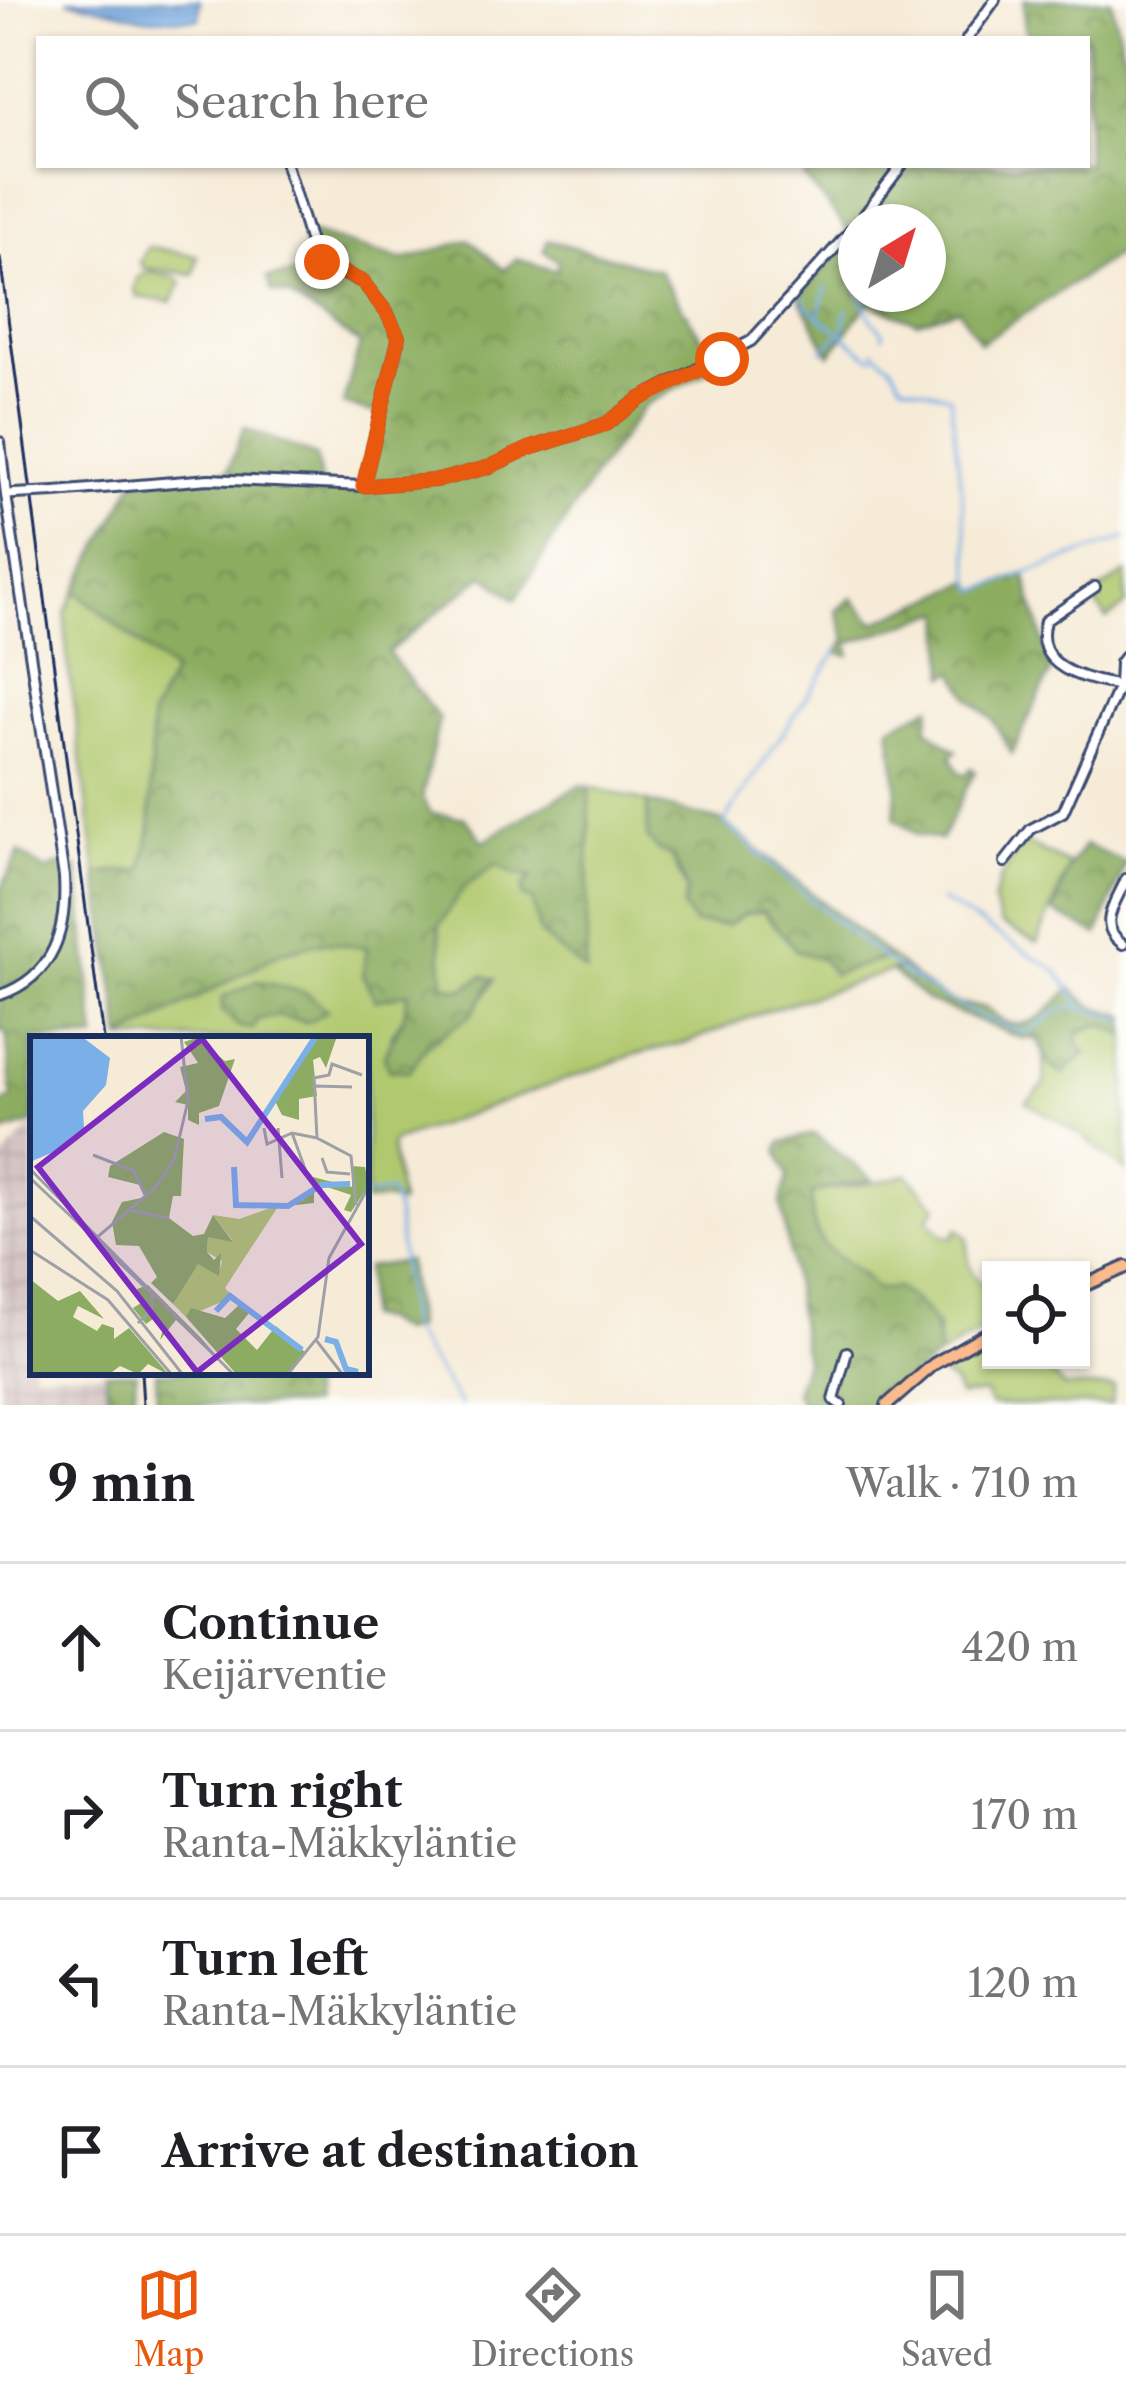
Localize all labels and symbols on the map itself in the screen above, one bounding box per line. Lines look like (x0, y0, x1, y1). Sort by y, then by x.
north arrow (838, 204, 946, 312)
route end (295, 235, 349, 289)
route start (695, 332, 749, 386)
inset map (30, 1036, 369, 1375)

